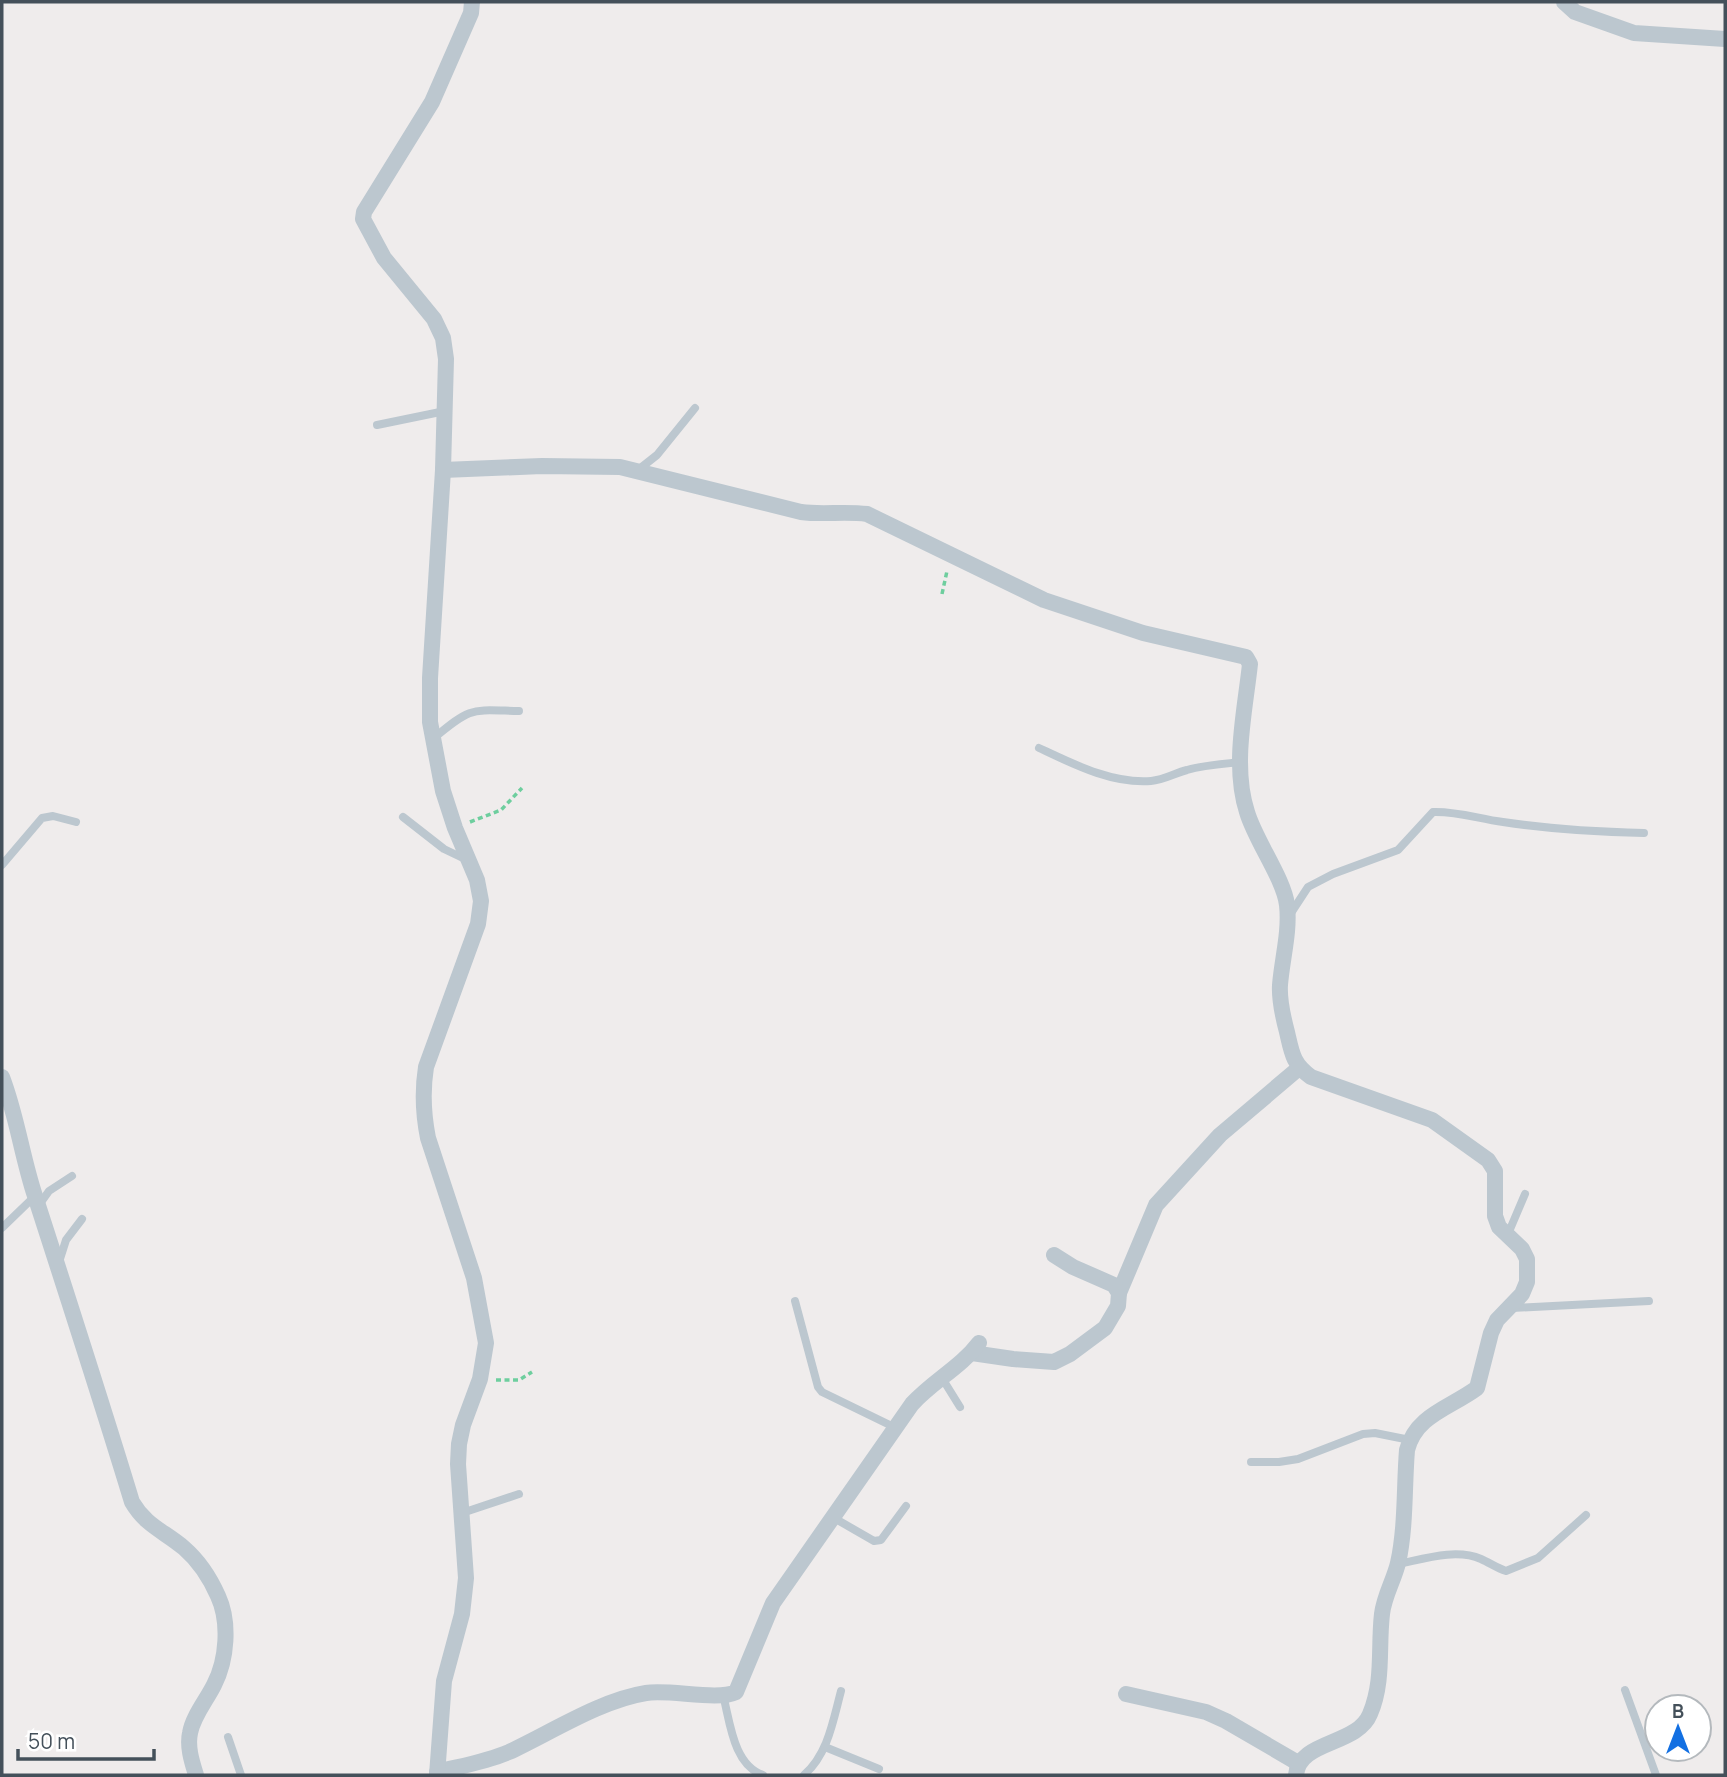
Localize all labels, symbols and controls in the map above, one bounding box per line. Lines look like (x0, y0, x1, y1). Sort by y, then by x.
north arrow (1643, 1693, 1713, 1763)
text: B (1672, 1698, 1684, 1724)
scale bar (18, 1718, 154, 1762)
text: 50 m (28, 1727, 75, 1755)

